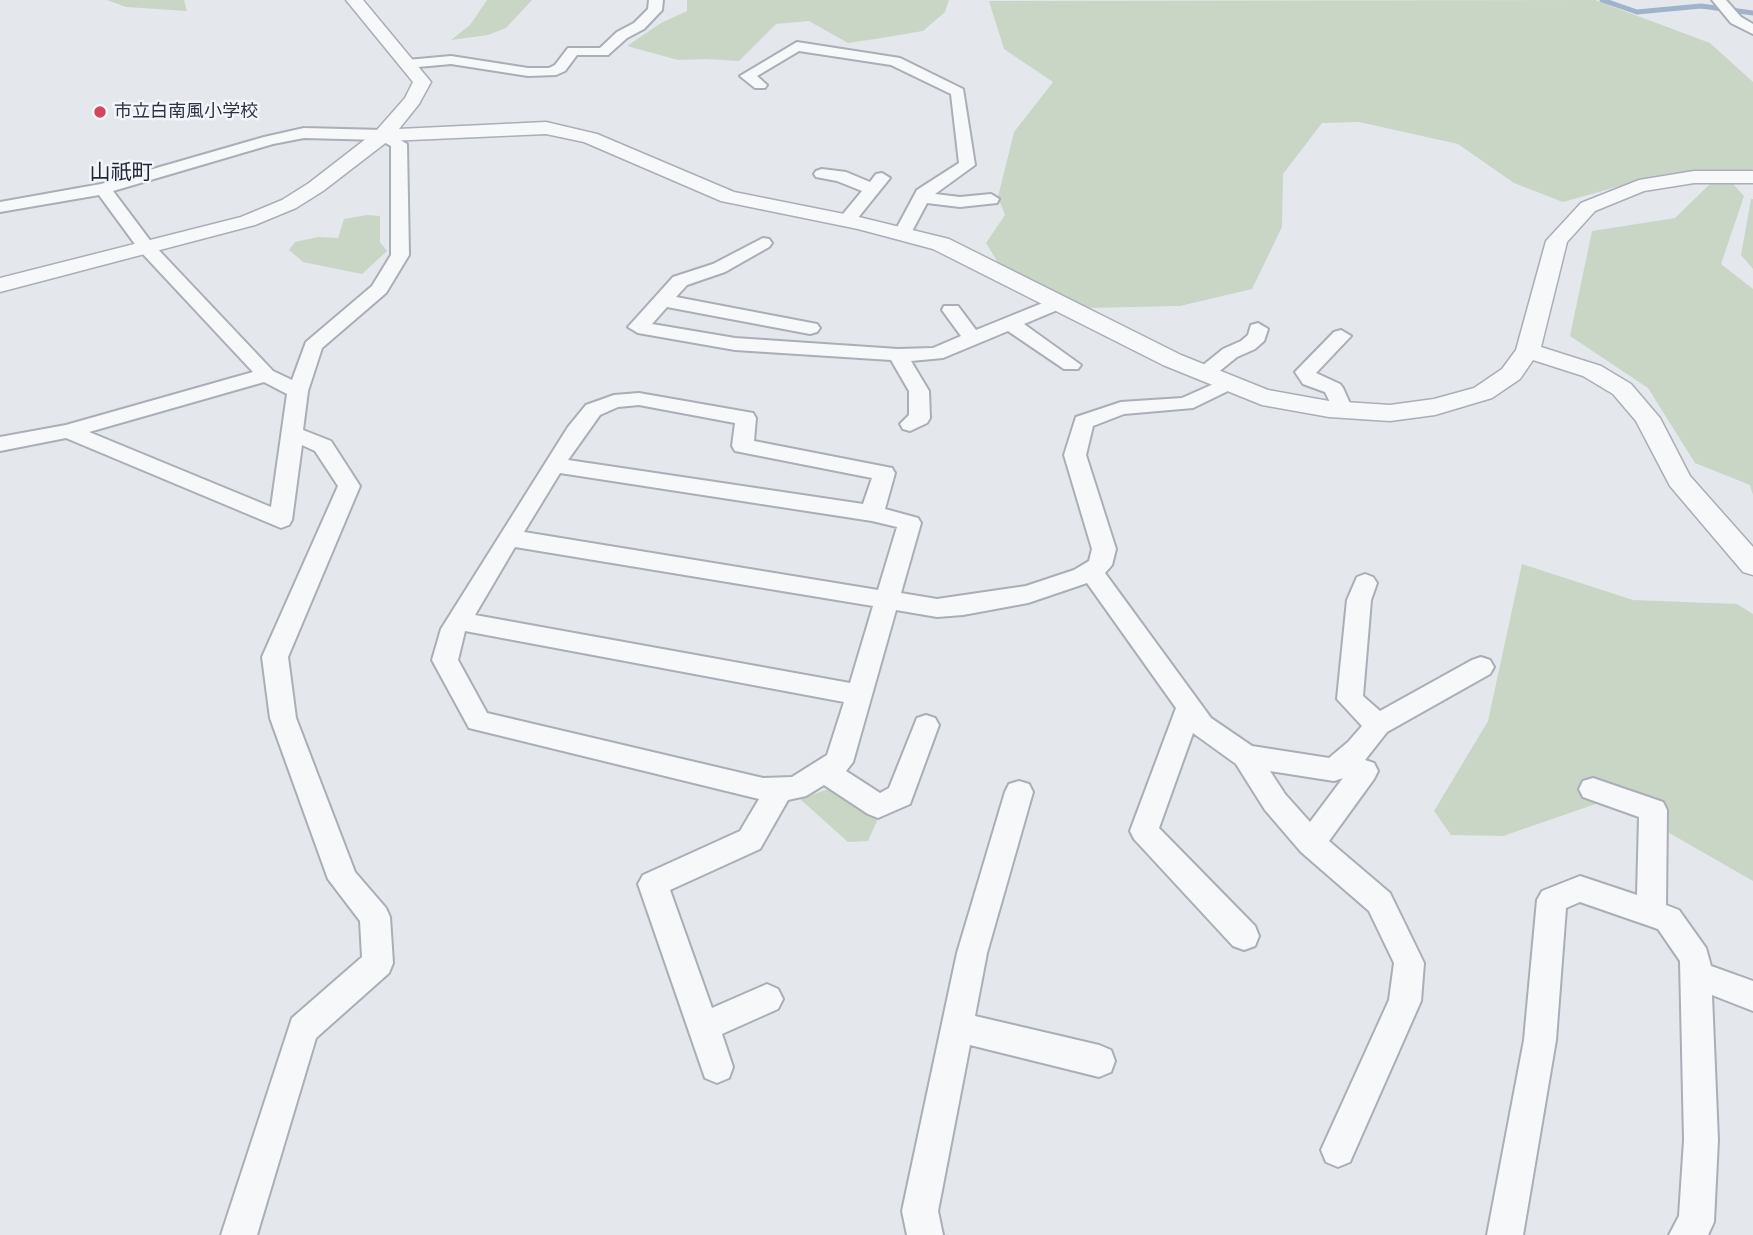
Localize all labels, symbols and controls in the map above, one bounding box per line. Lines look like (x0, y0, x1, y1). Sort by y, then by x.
place label: 市立白南風小学校 (114, 101, 258, 123)
marker: 市立白南風小学校 (92, 104, 108, 120)
district label: 山祇町 (90, 160, 152, 186)

